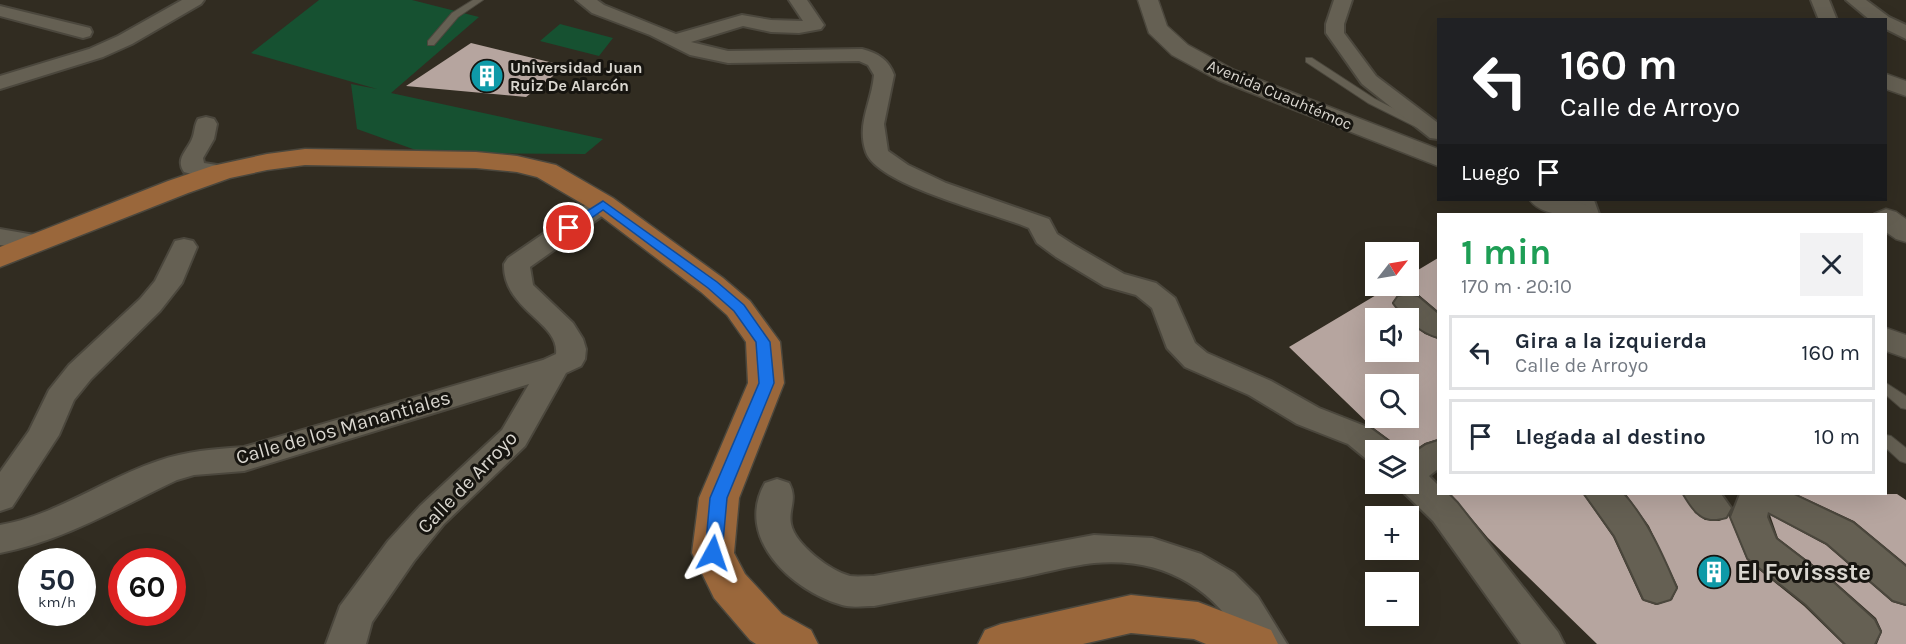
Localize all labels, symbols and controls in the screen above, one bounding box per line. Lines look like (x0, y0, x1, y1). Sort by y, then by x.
text: 160 m (1560, 40, 1678, 90)
icon: left (1461, 42, 1539, 120)
street label: Avenida Cuauhtémoc (1205, 55, 1355, 134)
building icon: Universidad Juan Ruiz De Alarcón (469, 58, 505, 94)
place label: Universidad Juan Ruiz De Alarcón (510, 58, 643, 95)
text: Calle de Arroyo (1560, 91, 1740, 123)
icon: arrive (1532, 156, 1565, 189)
text: Luego (1461, 160, 1520, 186)
pin (543, 202, 594, 253)
icon: arrive (552, 211, 585, 244)
text: 1 min (1461, 231, 1551, 273)
button: close (1800, 233, 1863, 296)
north arrow (1365, 242, 1419, 296)
map controls (1365, 242, 1419, 626)
text: 170 m · 20:10 (1461, 275, 1572, 298)
button: sound (1365, 308, 1419, 362)
text: Gira a la izquierda (1515, 328, 1707, 354)
icon: left (1464, 336, 1497, 369)
text: 160 m (1801, 340, 1860, 366)
text: Calle de Arroyo (1515, 354, 1648, 377)
button: search (1365, 374, 1419, 428)
street label: Calle de los Manantiales (233, 386, 453, 469)
icon: arrive (1464, 420, 1497, 453)
text: Llegada al destino (1515, 424, 1706, 450)
text: 10 m (1814, 424, 1860, 450)
street label: Calle de Arroyo (413, 426, 522, 538)
button: layers (1365, 440, 1419, 494)
button: + (1365, 506, 1419, 560)
position arrow (681, 521, 745, 585)
speed limit sign: 60 (108, 548, 186, 626)
building icon: El Fovissste (1696, 554, 1732, 590)
place label: El Fovissste (1737, 558, 1871, 586)
text: 50 (39, 562, 75, 598)
button: − (1365, 572, 1419, 626)
text: km/h (38, 593, 76, 611)

